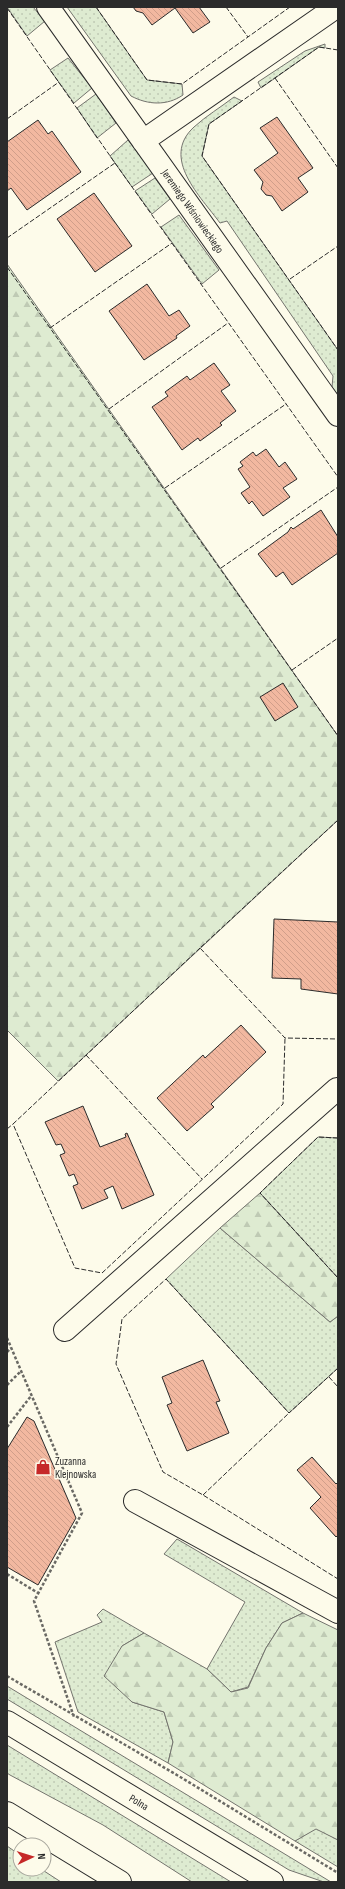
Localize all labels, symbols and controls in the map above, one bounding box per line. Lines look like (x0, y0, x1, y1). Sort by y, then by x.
street label: Jeremiego Wiśniowieckiego (158, 166, 227, 256)
place label: Zuzanna Klejnowska (55, 1455, 96, 1481)
shop icon: Zuzanna Klejnowska (34, 1458, 52, 1476)
street label: Polna (127, 1792, 151, 1813)
north arrow (12, 1837, 52, 1877)
text: N (35, 1853, 48, 1860)

